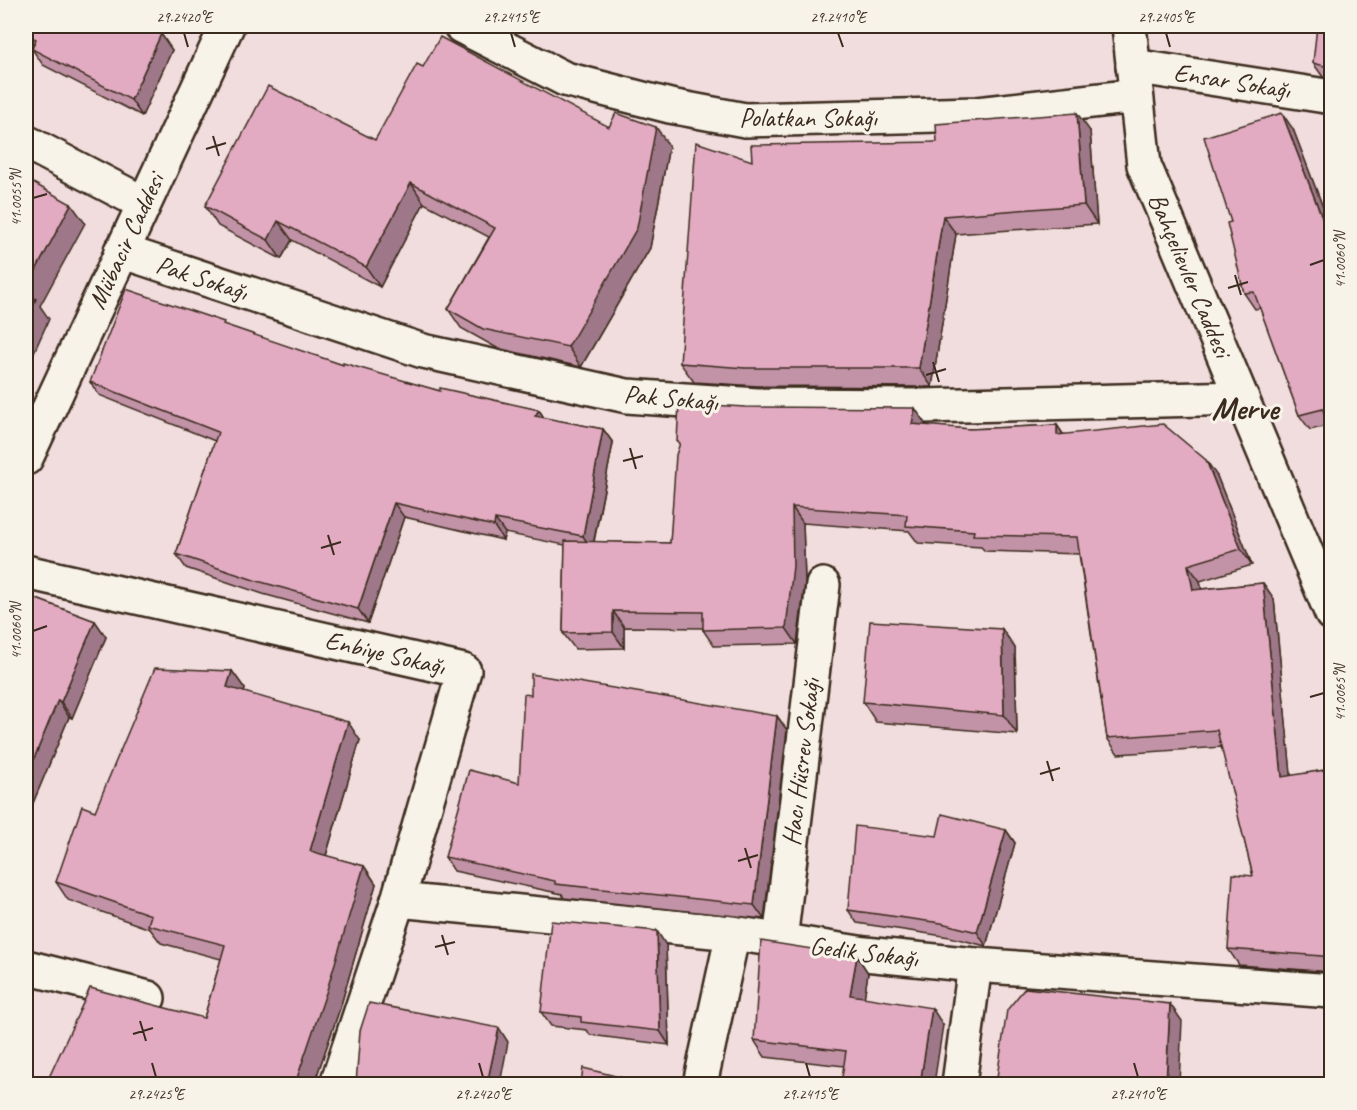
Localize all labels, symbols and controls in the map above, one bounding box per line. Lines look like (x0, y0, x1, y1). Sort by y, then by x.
text: 29.2420°E (156, 8, 214, 27)
text: 29.2415°E (483, 8, 541, 27)
text: 29.2410°E (810, 8, 868, 27)
text: 29.2405°E (1138, 8, 1196, 27)
street label: Ensar Sokağı (1171, 56, 1294, 107)
street label: Polatkan Sokağı (739, 101, 878, 134)
street label: Mübacir Caddesi (80, 165, 173, 314)
text: 41.0055°N (7, 167, 26, 226)
street label: Bahçelievler Caddesi (1141, 188, 1241, 365)
text: 41.0060°N (1331, 229, 1350, 288)
street label: Pak Sokağı (152, 248, 253, 309)
street label: Pak Sokağı (623, 377, 720, 419)
district label: Merve (1212, 388, 1281, 429)
text: 41.0060°N (7, 600, 26, 659)
street label: Enbiye Sokağı (322, 623, 449, 683)
text: 41.0065°N (1331, 662, 1350, 721)
street label: Hacı Hüsrev Sokağı (774, 675, 828, 848)
street label: Gedik Sokağı (808, 929, 921, 975)
text: 29.2425°E (128, 1085, 186, 1104)
text: 29.2420°E (455, 1085, 513, 1104)
text: 29.2415°E (782, 1085, 840, 1104)
text: 29.2410°E (1110, 1085, 1168, 1104)

